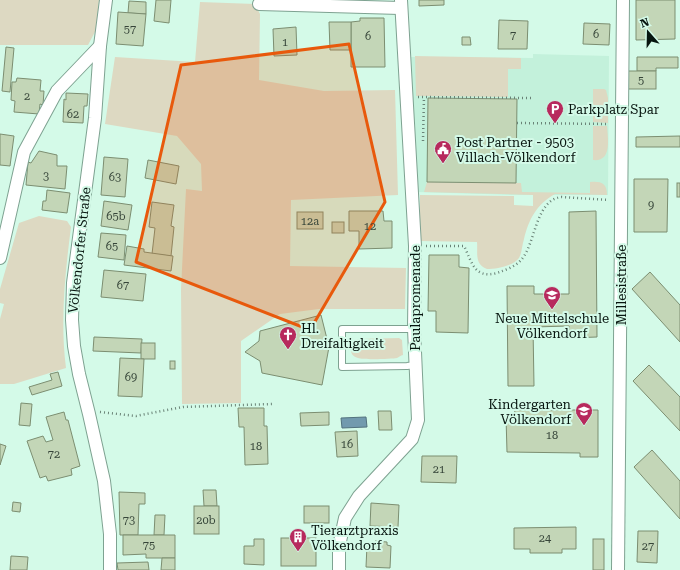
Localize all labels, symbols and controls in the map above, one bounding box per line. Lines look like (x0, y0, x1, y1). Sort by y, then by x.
north arrow (628, 12, 668, 52)
text: N (639, 15, 651, 31)
house number: 57 (124, 23, 136, 36)
house number: 6 (593, 28, 599, 41)
house number: 7 (510, 29, 516, 42)
house number: 6 (365, 30, 371, 43)
house number: 1 (282, 36, 288, 49)
house number: 5 (638, 74, 644, 87)
house number: 2 (24, 90, 30, 103)
parking icon: Parkplatz Spar (545, 99, 565, 124)
place label: Parkplatz Spar (568, 102, 660, 117)
house number: 62 (67, 108, 79, 121)
place label: Post Partner - 9503 Villach-Völkendorf (456, 135, 576, 165)
public building icon: Post Partner - 9503 Villach-Völkendorf (433, 139, 453, 164)
house number: 3 (43, 170, 49, 183)
house number: 63 (109, 171, 121, 184)
street label: Völkendorfer Straße (65, 186, 94, 314)
house number: 9 (648, 199, 654, 212)
house number: 65b (106, 210, 126, 223)
house number: 12a (301, 215, 319, 228)
house number: 12 (364, 220, 376, 233)
house number: 65 (106, 240, 118, 253)
street label: Paulapromenade (408, 245, 423, 351)
street label: Millesistraße (614, 245, 629, 325)
house number: 67 (117, 279, 129, 292)
school or university icon: Neue Mittelschule Völkendorf (542, 285, 562, 310)
place label: Neue Mittelschule Völkendorf (495, 311, 609, 341)
place label: Hl. Dreifaltigkeit (301, 321, 384, 351)
church icon: Hl. Dreifaltigkeit (278, 325, 298, 350)
house number: 69 (125, 371, 137, 384)
place label: Kindergarten Völkendorf (488, 397, 572, 427)
school or university icon: Kindergarten Völkendorf (574, 401, 594, 426)
house number: 18 (546, 429, 558, 442)
house number: 16 (341, 438, 353, 451)
house number: 18 (250, 440, 262, 453)
house number: 72 (48, 448, 60, 461)
house number: 21 (433, 463, 445, 476)
house number: 73 (123, 514, 135, 527)
house number: 20b (196, 514, 216, 527)
place label: Tierarztpraxis Völkendorf (311, 523, 399, 553)
building icon: Tierarztpraxis Völkendorf (288, 527, 308, 552)
house number: 24 (539, 532, 552, 545)
house number: 75 (143, 539, 155, 552)
house number: 27 (642, 540, 654, 553)

